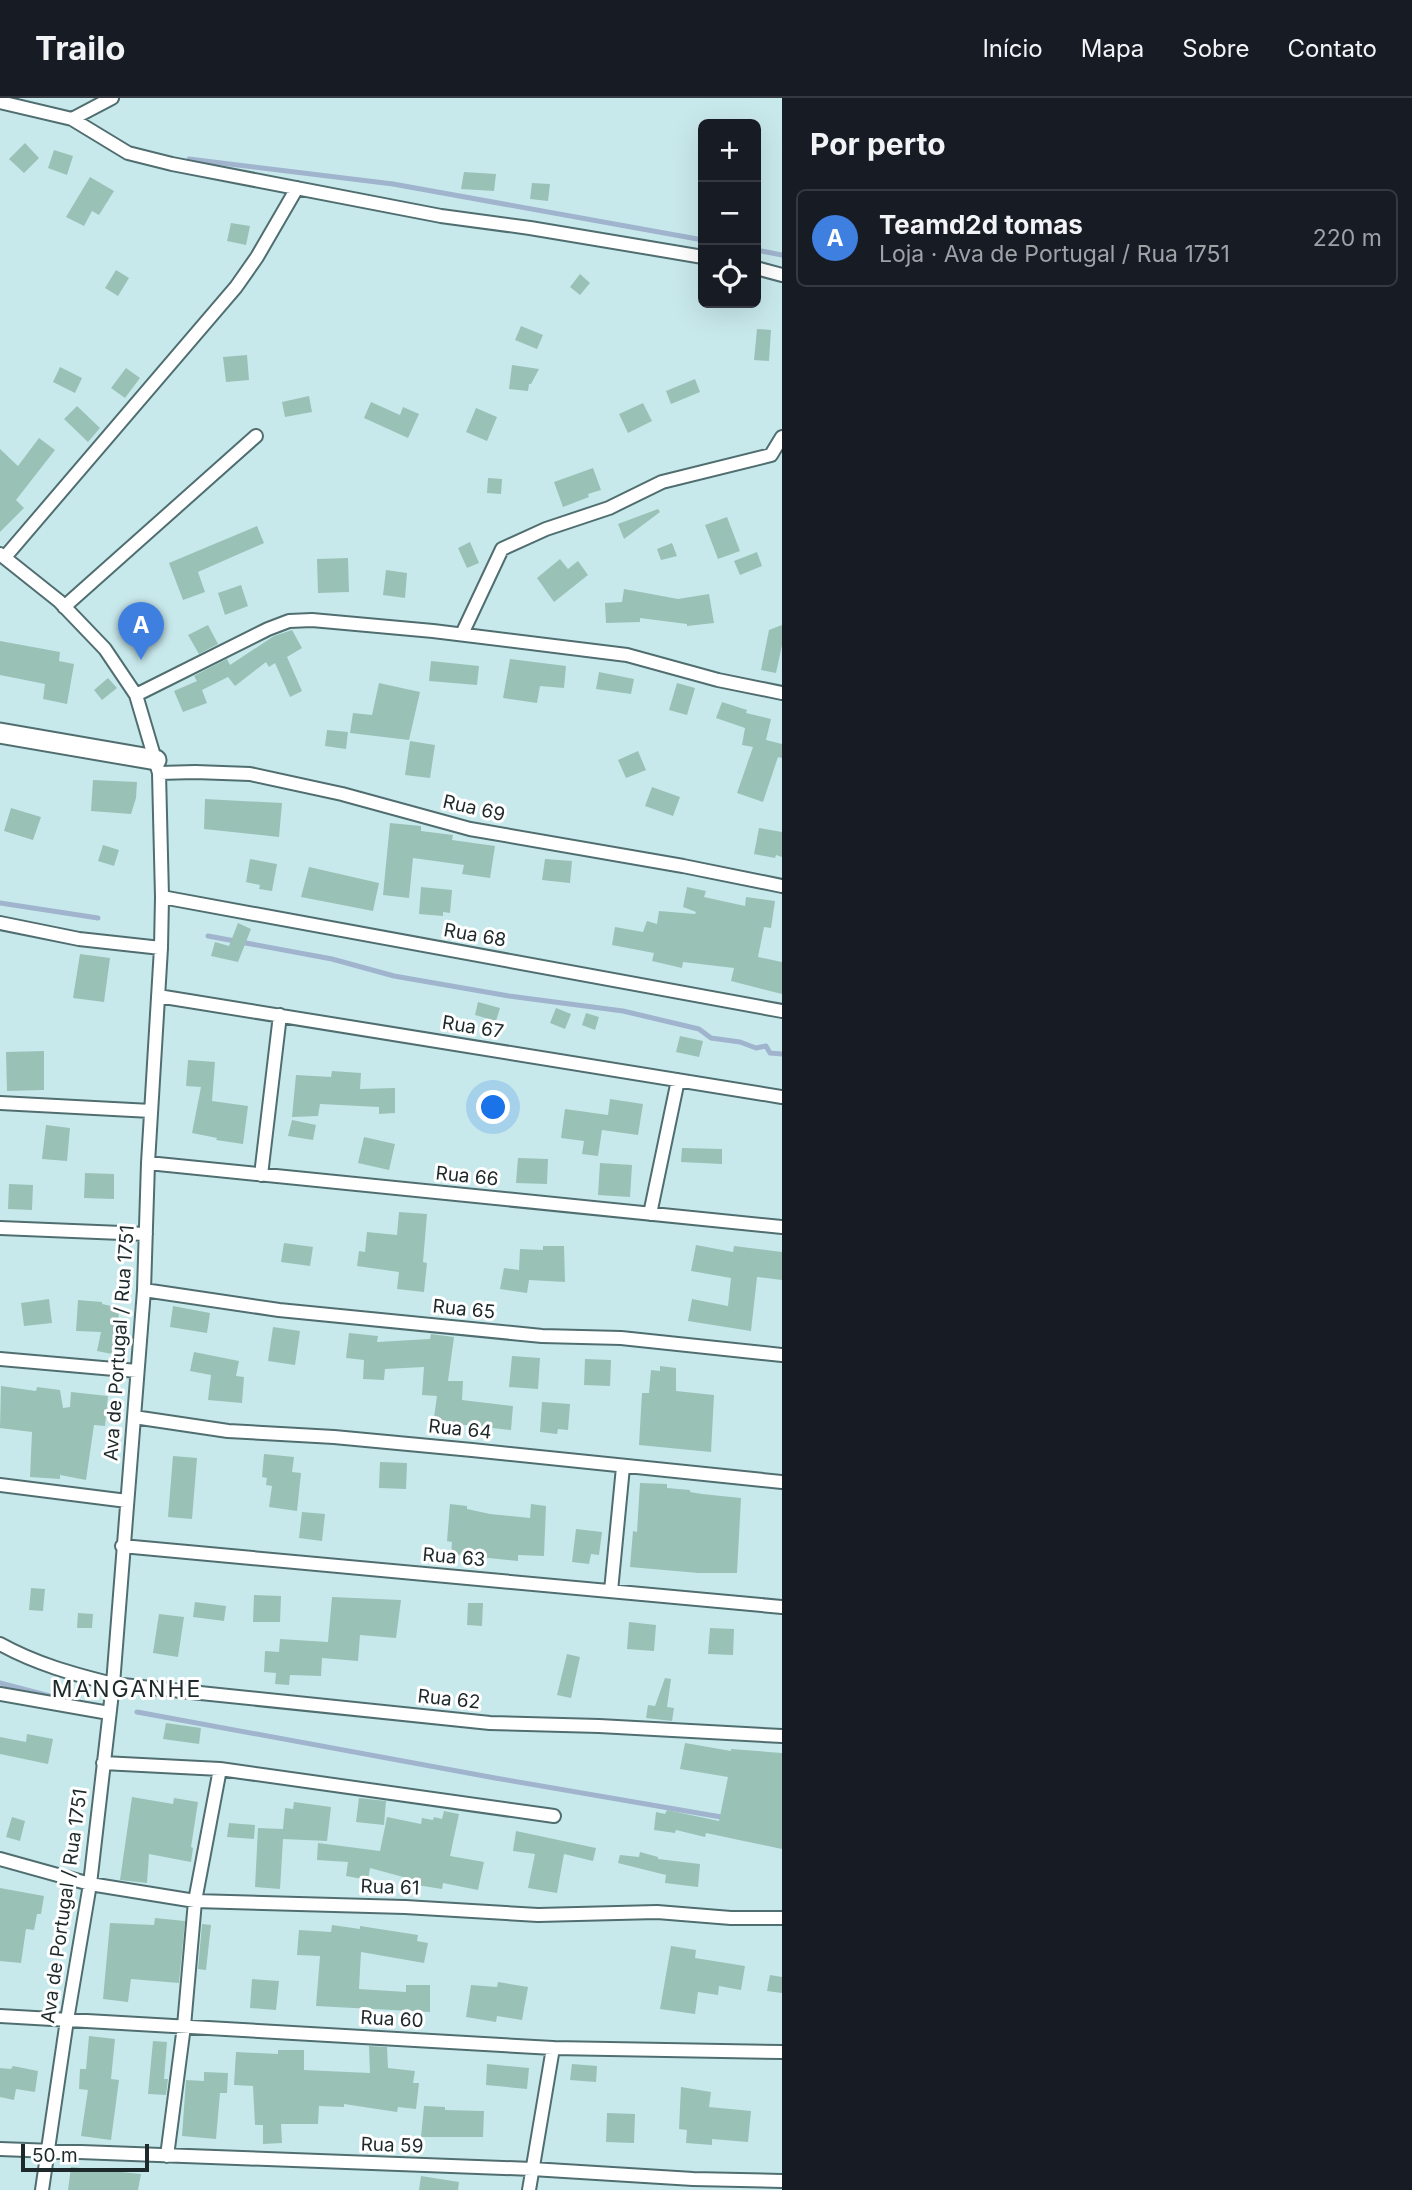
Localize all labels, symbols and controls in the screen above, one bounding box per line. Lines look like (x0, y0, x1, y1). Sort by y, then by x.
text: Trailo (35, 28, 125, 68)
text: Início (982, 34, 1043, 63)
text: Mapa (1081, 34, 1144, 63)
text: Sobre (1182, 34, 1249, 63)
text: Contato (1287, 34, 1377, 63)
map controls (698, 119, 761, 308)
button: + (698, 119, 761, 182)
text: Por perto (810, 126, 946, 162)
button: − (698, 182, 761, 245)
text: Teamd2d tomas (879, 209, 1083, 240)
text: A (826, 224, 844, 252)
text: 220 m (1313, 224, 1382, 252)
text: Loja · Ava de Portugal / Rua 1751 (879, 240, 1230, 268)
button: locate (698, 245, 761, 308)
pin: A (118, 602, 164, 660)
street label: Rua 69 (441, 790, 507, 826)
street label: Rua 68 (442, 918, 508, 952)
street label: Rua 67 (441, 1011, 505, 1043)
your location (476, 1090, 510, 1124)
street label: Rua 66 (434, 1161, 500, 1191)
street label: Ava de Portugal / Rua 1751 (99, 1224, 139, 1462)
street label: Rua 65 (432, 1294, 496, 1324)
street label: Rua 64 (427, 1414, 493, 1444)
street label: Rua 63 (422, 1543, 486, 1571)
district label: MANGANHE (52, 1675, 202, 1703)
street label: Rua 62 (417, 1684, 481, 1714)
street label: Ava de Portugal / Rua 1751 (36, 1787, 92, 2025)
street label: Rua 61 (360, 1874, 420, 1900)
street label: Rua 60 (360, 2006, 424, 2032)
street label: Rua 59 (360, 2132, 424, 2158)
scale bar (21, 2141, 149, 2173)
text: 50 m (32, 2144, 78, 2167)

